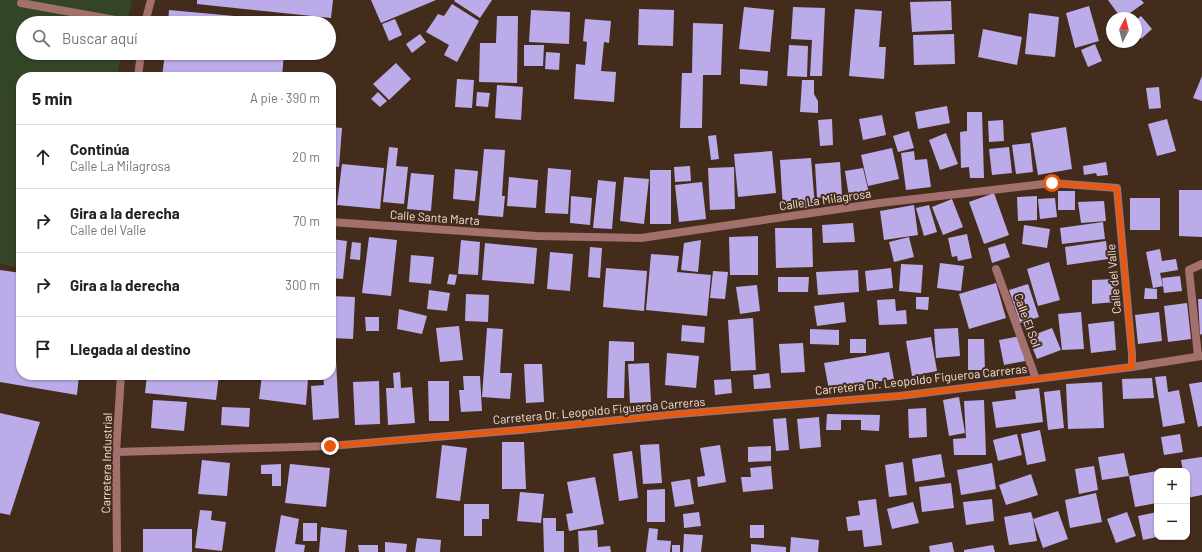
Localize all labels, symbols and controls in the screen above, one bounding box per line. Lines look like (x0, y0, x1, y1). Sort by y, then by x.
north arrow (1106, 12, 1142, 48)
search box (16, 16, 336, 60)
icon: search (30, 27, 52, 49)
text: Buscar aquí (62, 29, 138, 47)
text: 5 min (32, 88, 72, 108)
text: A pie · 390 m (250, 90, 320, 106)
text: Continúa (70, 140, 130, 158)
icon: ahead (32, 146, 54, 168)
text: 20 m (292, 149, 320, 165)
text: Calle La Milagrosa (70, 158, 170, 174)
route start (1043, 174, 1061, 192)
street label: Calle La Milagrosa (778, 186, 872, 212)
text: Gira a la derecha (70, 204, 180, 222)
street label: Calle Santa Marta (390, 207, 480, 227)
icon: right (32, 210, 54, 232)
text: 70 m (293, 213, 320, 229)
text: Calle del Valle (70, 222, 146, 238)
street label: Calle del Valle (1103, 243, 1123, 315)
icon: right (32, 274, 54, 296)
text: Gira a la derecha (70, 276, 180, 294)
text: 300 m (285, 277, 320, 293)
street label: Calle El Sol (1012, 291, 1044, 349)
icon: arrive (32, 338, 54, 360)
text: Llegada al destino (70, 340, 191, 358)
street label: Carretera Dr. Leopoldo Figueroa Carreras (814, 361, 1028, 397)
street label: Carretera Dr. Leopoldo Figueroa Carreras (492, 394, 706, 426)
street label: Carretera Industrial (98, 413, 114, 513)
route end (321, 437, 339, 455)
map controls (1154, 468, 1190, 540)
button: + (1154, 468, 1190, 504)
button: − (1154, 504, 1190, 540)

